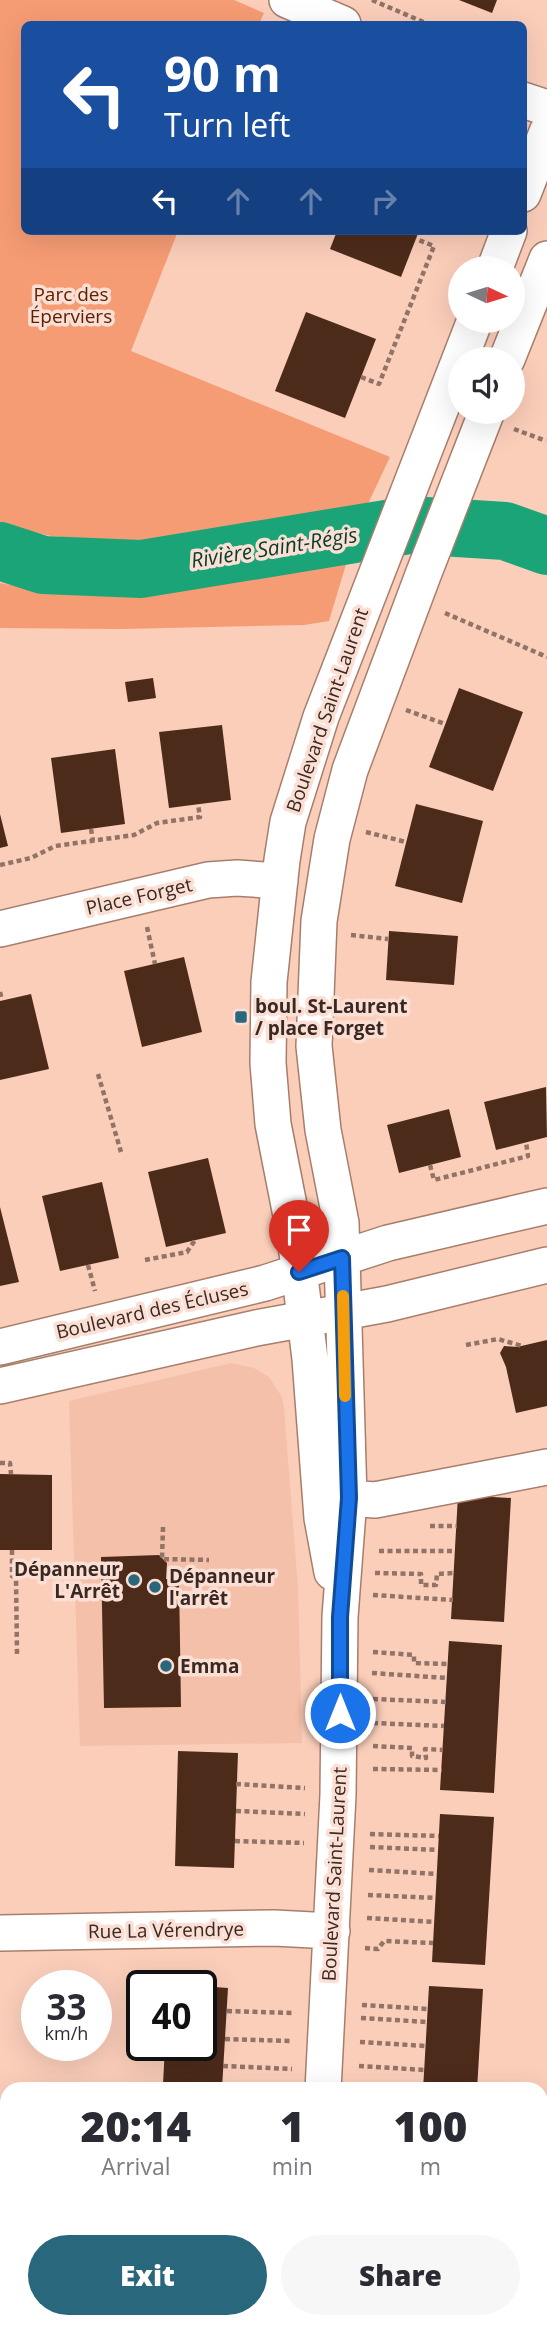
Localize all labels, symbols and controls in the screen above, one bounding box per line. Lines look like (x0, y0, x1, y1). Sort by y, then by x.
text: 90 m (164, 40, 281, 106)
icon: left (49, 49, 140, 140)
text: Turn left (164, 103, 290, 146)
icon: left (146, 182, 184, 220)
icon: ahead (219, 182, 257, 220)
icon: ahead (292, 182, 330, 220)
icon: right (365, 182, 403, 220)
north arrow (448, 256, 525, 332)
map controls (448, 256, 525, 424)
park label: Parc des Éperviers (30, 281, 112, 329)
button: sound (448, 347, 525, 424)
water label: Rivière Saint-Régis (189, 520, 359, 574)
street label: Boulevard Saint-Laurent (280, 604, 374, 816)
street label: Place Forget (83, 871, 195, 921)
place label: boul. St-Laurent / place Forget (255, 993, 408, 1041)
marker: boul. St-Laurent / place Forget (233, 1009, 249, 1025)
pin (269, 1200, 329, 1272)
icon: arrive (280, 1211, 318, 1249)
street label: Boulevard des Écluses (53, 1275, 251, 1345)
place label: Dépanneur L'Arrêt (14, 1556, 120, 1604)
place label: Dépanneur l'arrêt (169, 1563, 275, 1611)
marker: Dépanneur L'Arrêt (126, 1572, 142, 1588)
marker: Dépanneur l'arrêt (147, 1579, 163, 1595)
place label: Emma (180, 1653, 239, 1679)
marker: Emma (158, 1658, 174, 1674)
position arrow (303, 1676, 377, 1750)
street label: Boulevard Saint-Laurent (315, 1766, 353, 1982)
street label: Rue La Vérendrye (88, 1916, 244, 1944)
speed limit sign: 40 (126, 1970, 217, 2061)
text: 33 (46, 1983, 87, 2030)
text: km/h (45, 2021, 88, 2045)
text: 20:14 (81, 2097, 191, 2154)
text: 1 (280, 2097, 305, 2154)
text: 100 (394, 2097, 467, 2154)
text: Arrival (101, 2150, 171, 2182)
text: min (272, 2150, 313, 2182)
text: m (420, 2150, 441, 2182)
button: Exit (28, 2235, 267, 2315)
button: Share (281, 2235, 520, 2315)

